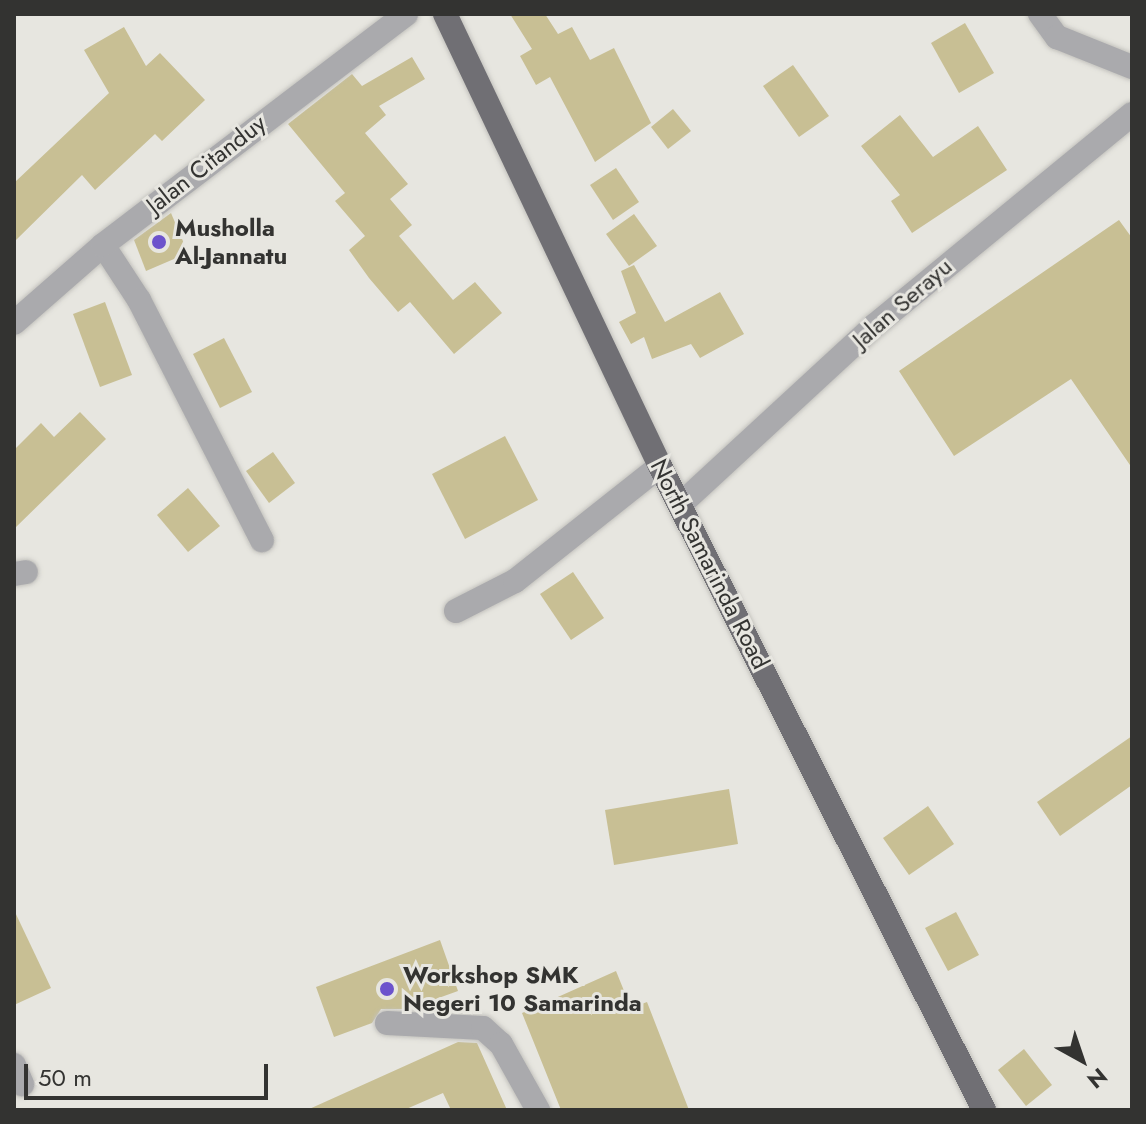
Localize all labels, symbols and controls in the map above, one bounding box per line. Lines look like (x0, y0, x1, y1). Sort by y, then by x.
street label: Jalan Citanduy (141, 108, 271, 220)
place label: Musholla Al-Jannatu (175, 214, 287, 270)
marker: Musholla Al-Jannatu (150, 233, 168, 251)
street label: Jalan Serayu (846, 252, 958, 354)
street label: North Samarinda Road (645, 454, 775, 674)
place label: Workshop SMK Negeri 10 Samarinda (403, 961, 642, 1017)
marker: Workshop SMK Negeri 10 Samarinda (378, 980, 396, 998)
north arrow (1042, 1020, 1122, 1100)
scale bar (28, 1048, 272, 1098)
text: 50 m (38, 1060, 92, 1095)
text: N (1080, 1061, 1114, 1096)

